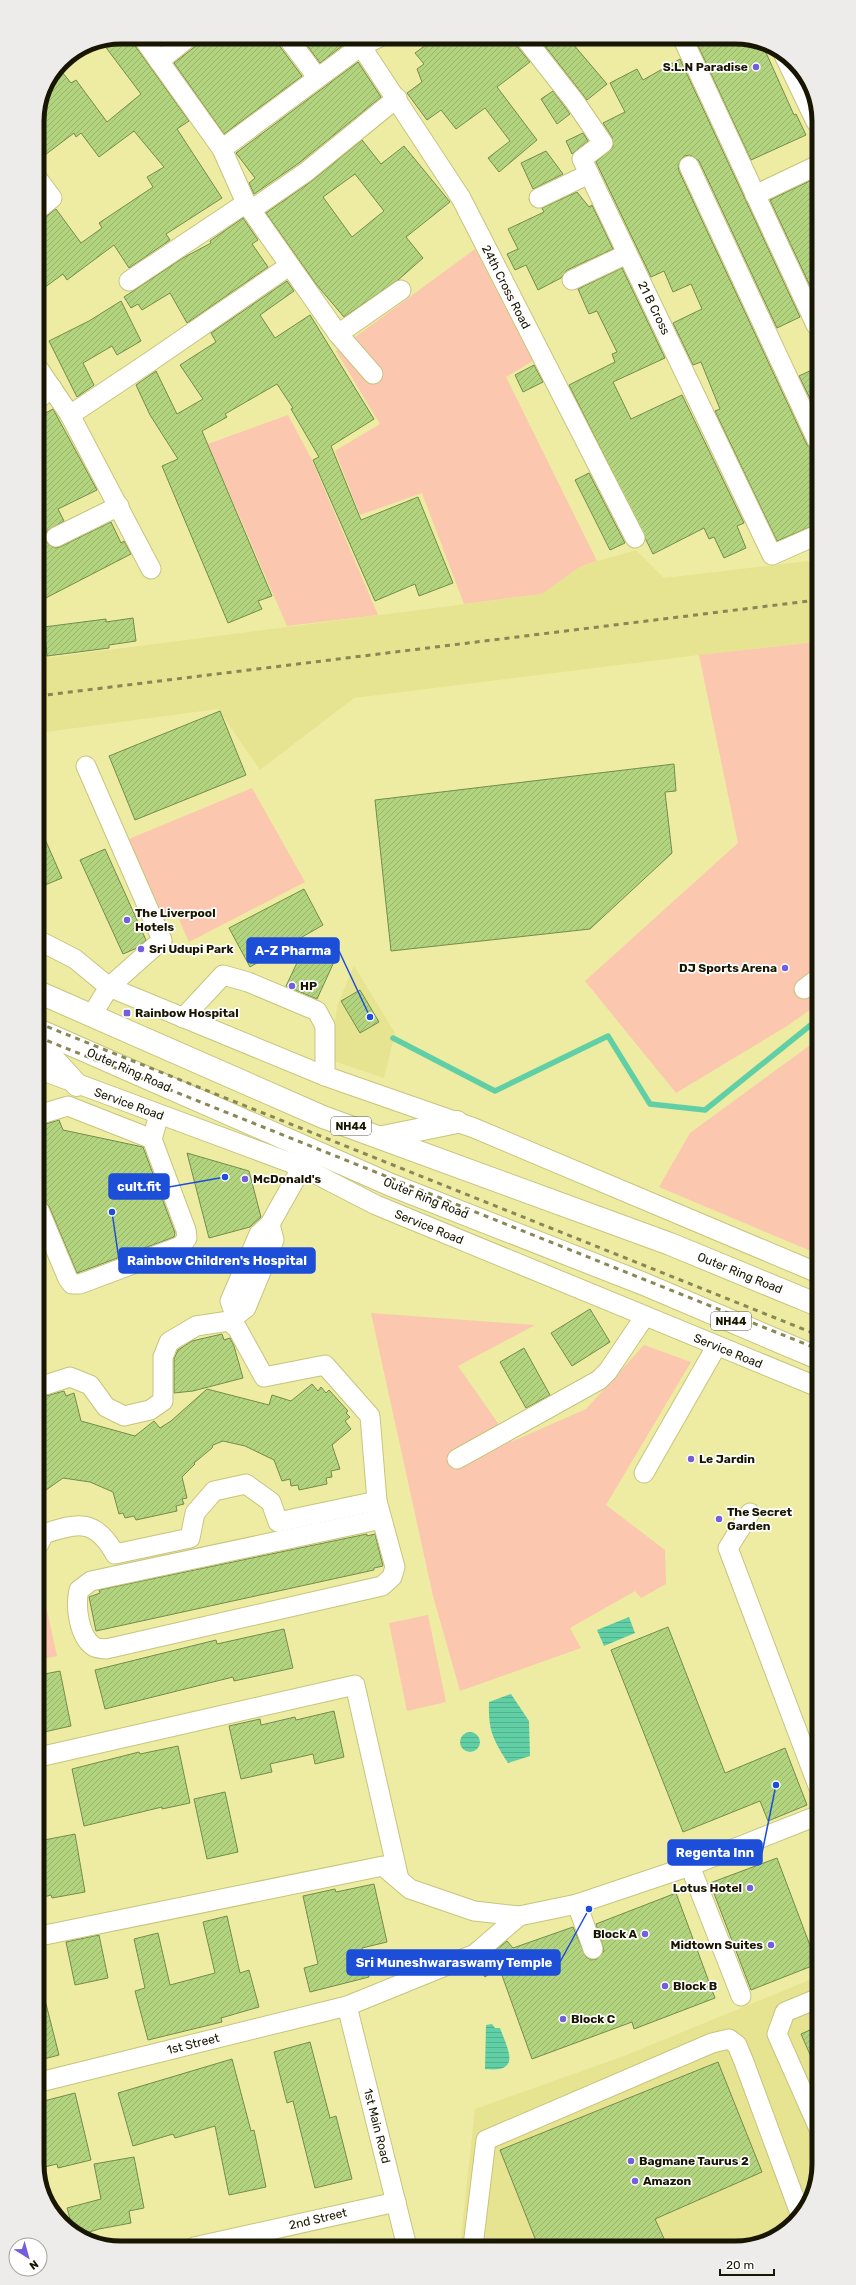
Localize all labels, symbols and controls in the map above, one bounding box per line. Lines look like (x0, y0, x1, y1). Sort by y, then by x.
place label: S.L.N Paradise (663, 60, 748, 74)
marker: S.L.N Paradise (751, 62, 761, 72)
street label: 24th Cross Road (479, 243, 533, 331)
street label: 21 B Cross (635, 279, 673, 337)
place label: The Liverpool Hotels (135, 906, 216, 934)
marker: The Liverpool Hotels (122, 915, 132, 925)
callout: A-Z Pharma (247, 938, 339, 963)
place label: Sri Udupi Park (149, 942, 233, 956)
text: A-Z Pharma (255, 943, 331, 958)
marker: Sri Udupi Park (136, 944, 146, 954)
place label: DJ Sports Arena (679, 961, 777, 975)
marker: DJ Sports Arena (780, 963, 790, 973)
place label: HP (300, 979, 317, 993)
marker: HP (287, 981, 297, 991)
place label: Rainbow Hospital (135, 1006, 239, 1020)
marker: Rainbow Hospital (122, 1008, 132, 1018)
street label: Outer Ring Road (85, 1045, 173, 1095)
street label: Service Road (92, 1085, 166, 1123)
road number: NH44 (331, 1117, 371, 1135)
place label: McDonald's (253, 1172, 321, 1186)
callout: cult.fit (109, 1174, 169, 1199)
marker: McDonald's (240, 1174, 250, 1184)
street label: Outer Ring Road (381, 1175, 471, 1221)
text: cult.fit (117, 1179, 161, 1194)
street label: Service Road (393, 1207, 465, 1247)
callout: Rainbow Children's Hospital (119, 1248, 315, 1273)
street label: Outer Ring Road (695, 1250, 785, 1296)
text: Rainbow Children's Hospital (127, 1253, 307, 1268)
road number: NH44 (711, 1312, 751, 1330)
street label: Service Road (692, 1331, 764, 1371)
place label: Le Jardin (699, 1452, 755, 1466)
marker: Le Jardin (686, 1454, 696, 1464)
place label: The Secret Garden (727, 1505, 793, 1533)
marker: The Secret Garden (714, 1514, 724, 1524)
callout: Regenta Inn (668, 1840, 762, 1865)
text: Regenta Inn (676, 1845, 754, 1860)
place label: Lotus Hotel (673, 1881, 742, 1895)
marker: Lotus Hotel (745, 1883, 755, 1893)
place label: Block A (593, 1927, 637, 1941)
marker: Block A (640, 1929, 650, 1939)
place label: Midtown Suites (671, 1938, 763, 1952)
marker: Midtown Suites (766, 1940, 776, 1950)
callout: Sri Muneshwaraswamy Temple (347, 1950, 560, 1975)
text: Sri Muneshwaraswamy Temple (356, 1955, 553, 1970)
place label: Block B (673, 1979, 717, 1993)
marker: Block B (660, 1981, 670, 1991)
place label: Block C (571, 2012, 616, 2026)
marker: Block C (558, 2014, 568, 2024)
street label: 1st Street (165, 2031, 221, 2057)
street label: 1st Main Road (361, 2087, 393, 2165)
place label: Bagmane Taurus 2 (639, 2154, 749, 2168)
marker: Bagmane Taurus 2 (626, 2156, 636, 2166)
place label: Amazon (643, 2174, 692, 2188)
marker: Amazon (630, 2176, 640, 2186)
street label: 2nd Street (288, 2205, 349, 2232)
north arrow (8, 2237, 48, 2277)
scale bar (720, 2251, 774, 2277)
text: N (27, 2257, 41, 2272)
text: 20 m (726, 2258, 754, 2272)

